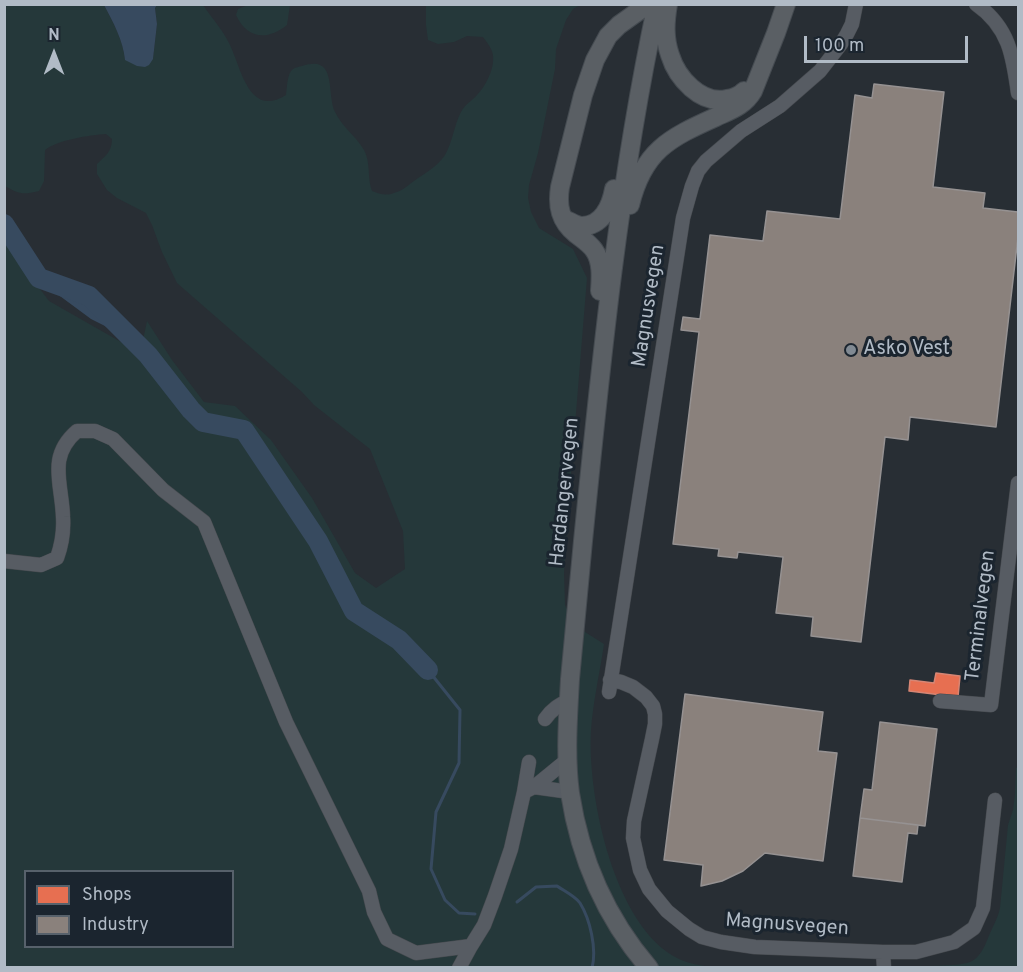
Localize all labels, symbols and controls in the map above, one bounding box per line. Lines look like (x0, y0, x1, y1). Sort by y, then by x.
north arrow (24, 24, 84, 84)
scale bar (807, 24, 970, 62)
text: N (48, 26, 60, 46)
text: 100 m (815, 35, 864, 58)
street label: Magnusvegen (628, 243, 672, 369)
place label: Asko Vest (863, 338, 950, 362)
marker: Asko Vest (844, 343, 858, 357)
street label: Hardangervegen (546, 416, 586, 568)
street label: Terminalvegen (962, 549, 1002, 683)
legend (24, 870, 234, 948)
text: Shops (82, 884, 132, 907)
street label: Magnusvegen (724, 910, 850, 942)
text: Industry (82, 914, 149, 937)

